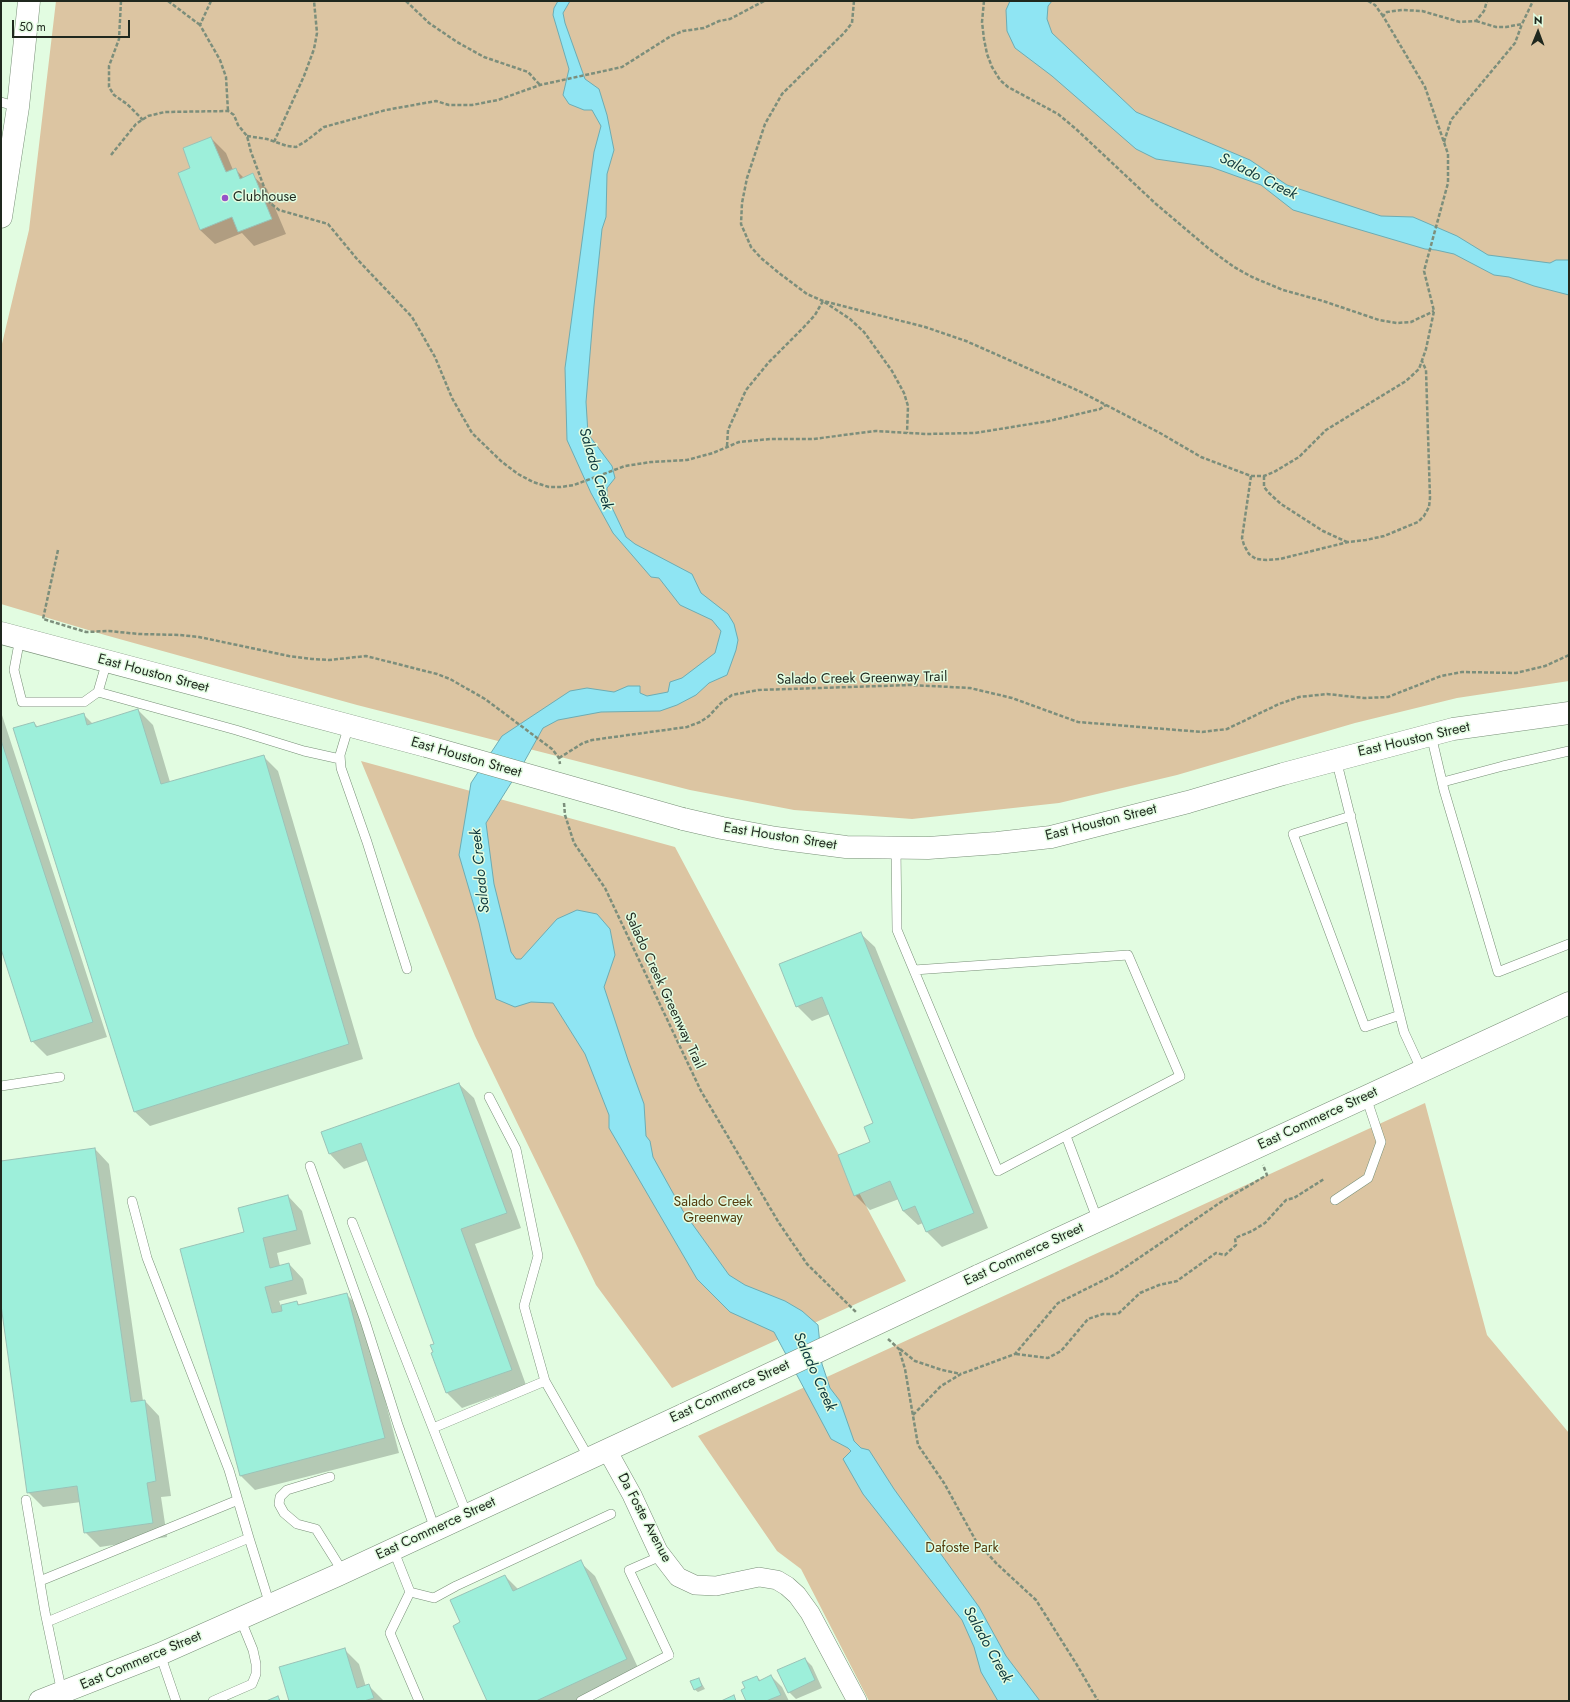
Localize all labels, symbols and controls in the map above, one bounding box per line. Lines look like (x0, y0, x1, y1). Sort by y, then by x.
scale bar (14, 12, 132, 38)
north arrow (1518, 12, 1558, 52)
text: N (1534, 12, 1543, 28)
text: 50 m (19, 18, 46, 36)
water label: Salado Creek (1216, 150, 1300, 204)
place label: Clubhouse (233, 190, 296, 206)
marker: Clubhouse (220, 193, 230, 203)
water label: Salado Creek (574, 426, 616, 512)
street label: East Houston Street (96, 651, 210, 697)
street label: Salado Creek Greenway Trail (777, 669, 947, 689)
street label: East Houston Street (1356, 719, 1472, 761)
street label: East Houston Street (409, 734, 523, 782)
street label: East Houston Street (1044, 801, 1158, 845)
street label: East Houston Street (722, 820, 838, 854)
water label: Salado Creek (468, 828, 494, 914)
street label: Salado Creek Greenway Trail (620, 910, 708, 1072)
street label: East Commerce Street (1256, 1084, 1380, 1154)
park label: Salado Creek Greenway (674, 1195, 752, 1228)
street label: East Commerce Street (962, 1220, 1086, 1290)
water label: Salado Creek (789, 1330, 839, 1414)
street label: East Commerce Street (668, 1357, 792, 1427)
street label: Da Foste Avenue (613, 1470, 675, 1566)
street label: East Commerce Street (374, 1494, 498, 1564)
park label: Dafoste Park (925, 1541, 999, 1557)
water label: Salado Creek (959, 1604, 1015, 1686)
street label: East Commerce Street (78, 1628, 204, 1694)

